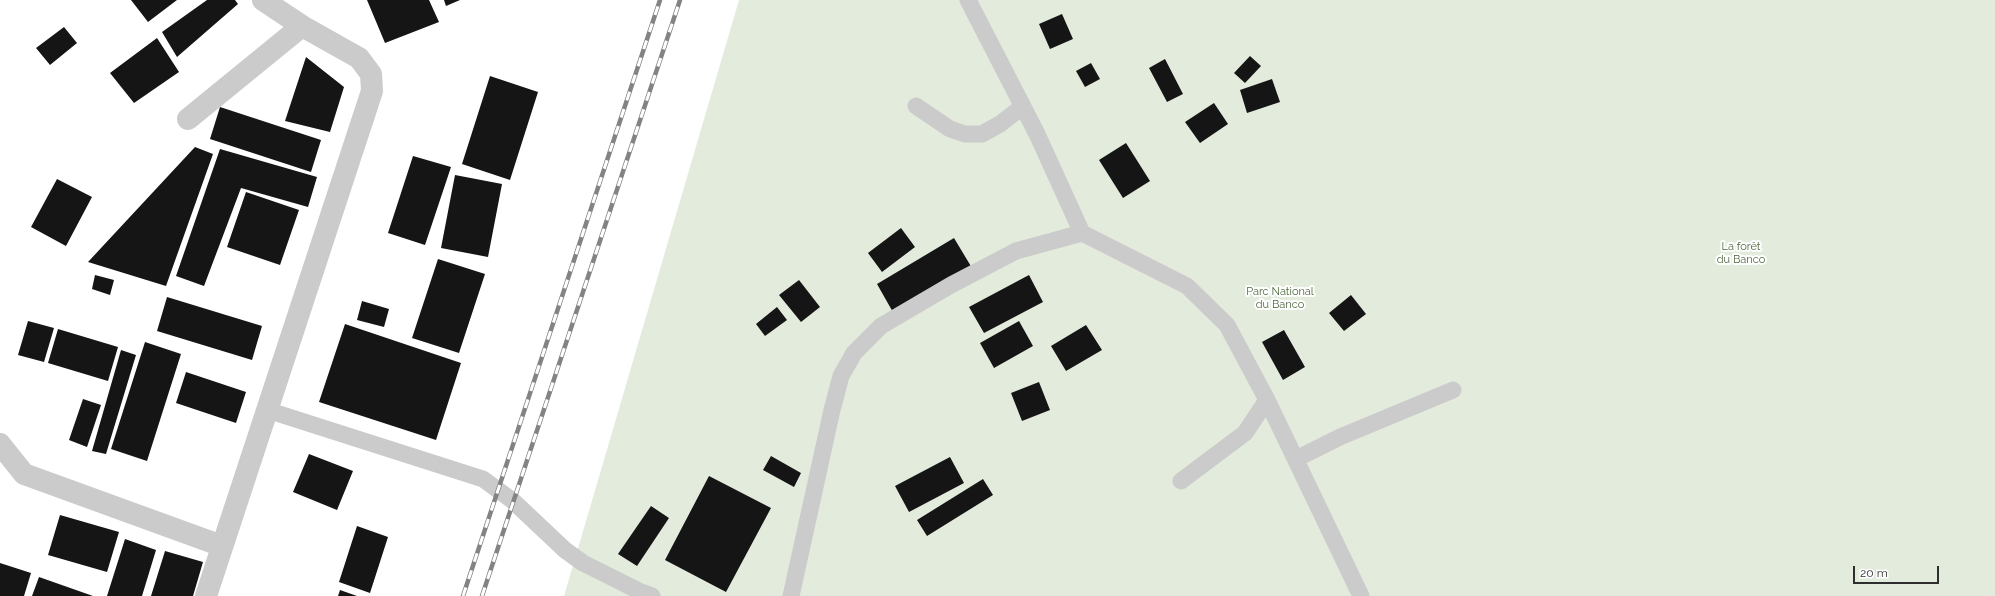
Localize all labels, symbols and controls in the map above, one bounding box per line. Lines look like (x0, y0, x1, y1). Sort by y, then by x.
park label: La forêt du Banco (1717, 240, 1765, 266)
park label: Parc National du Banco (1246, 285, 1314, 311)
scale bar (1855, 558, 1941, 584)
text: 20 m (1860, 566, 1888, 580)

